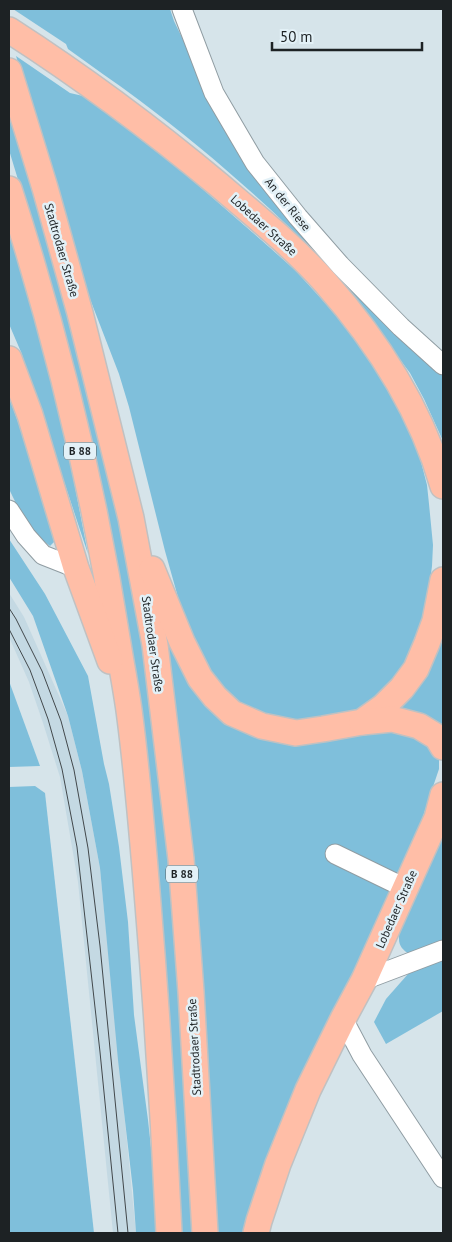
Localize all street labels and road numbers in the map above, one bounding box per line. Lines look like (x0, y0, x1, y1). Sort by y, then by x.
street label: An der Riese (262, 174, 314, 234)
street label: Lobedaer Straße (228, 191, 300, 259)
street label: Stadtrodaer Straße (41, 201, 83, 299)
road number: B 88 (64, 442, 96, 460)
street label: Stadtrodaer Straße (139, 595, 167, 693)
road number: B 88 (166, 866, 198, 882)
street label: Lobedaer Straße (372, 868, 420, 950)
street label: Stadtrodaer Straße (184, 998, 204, 1096)

